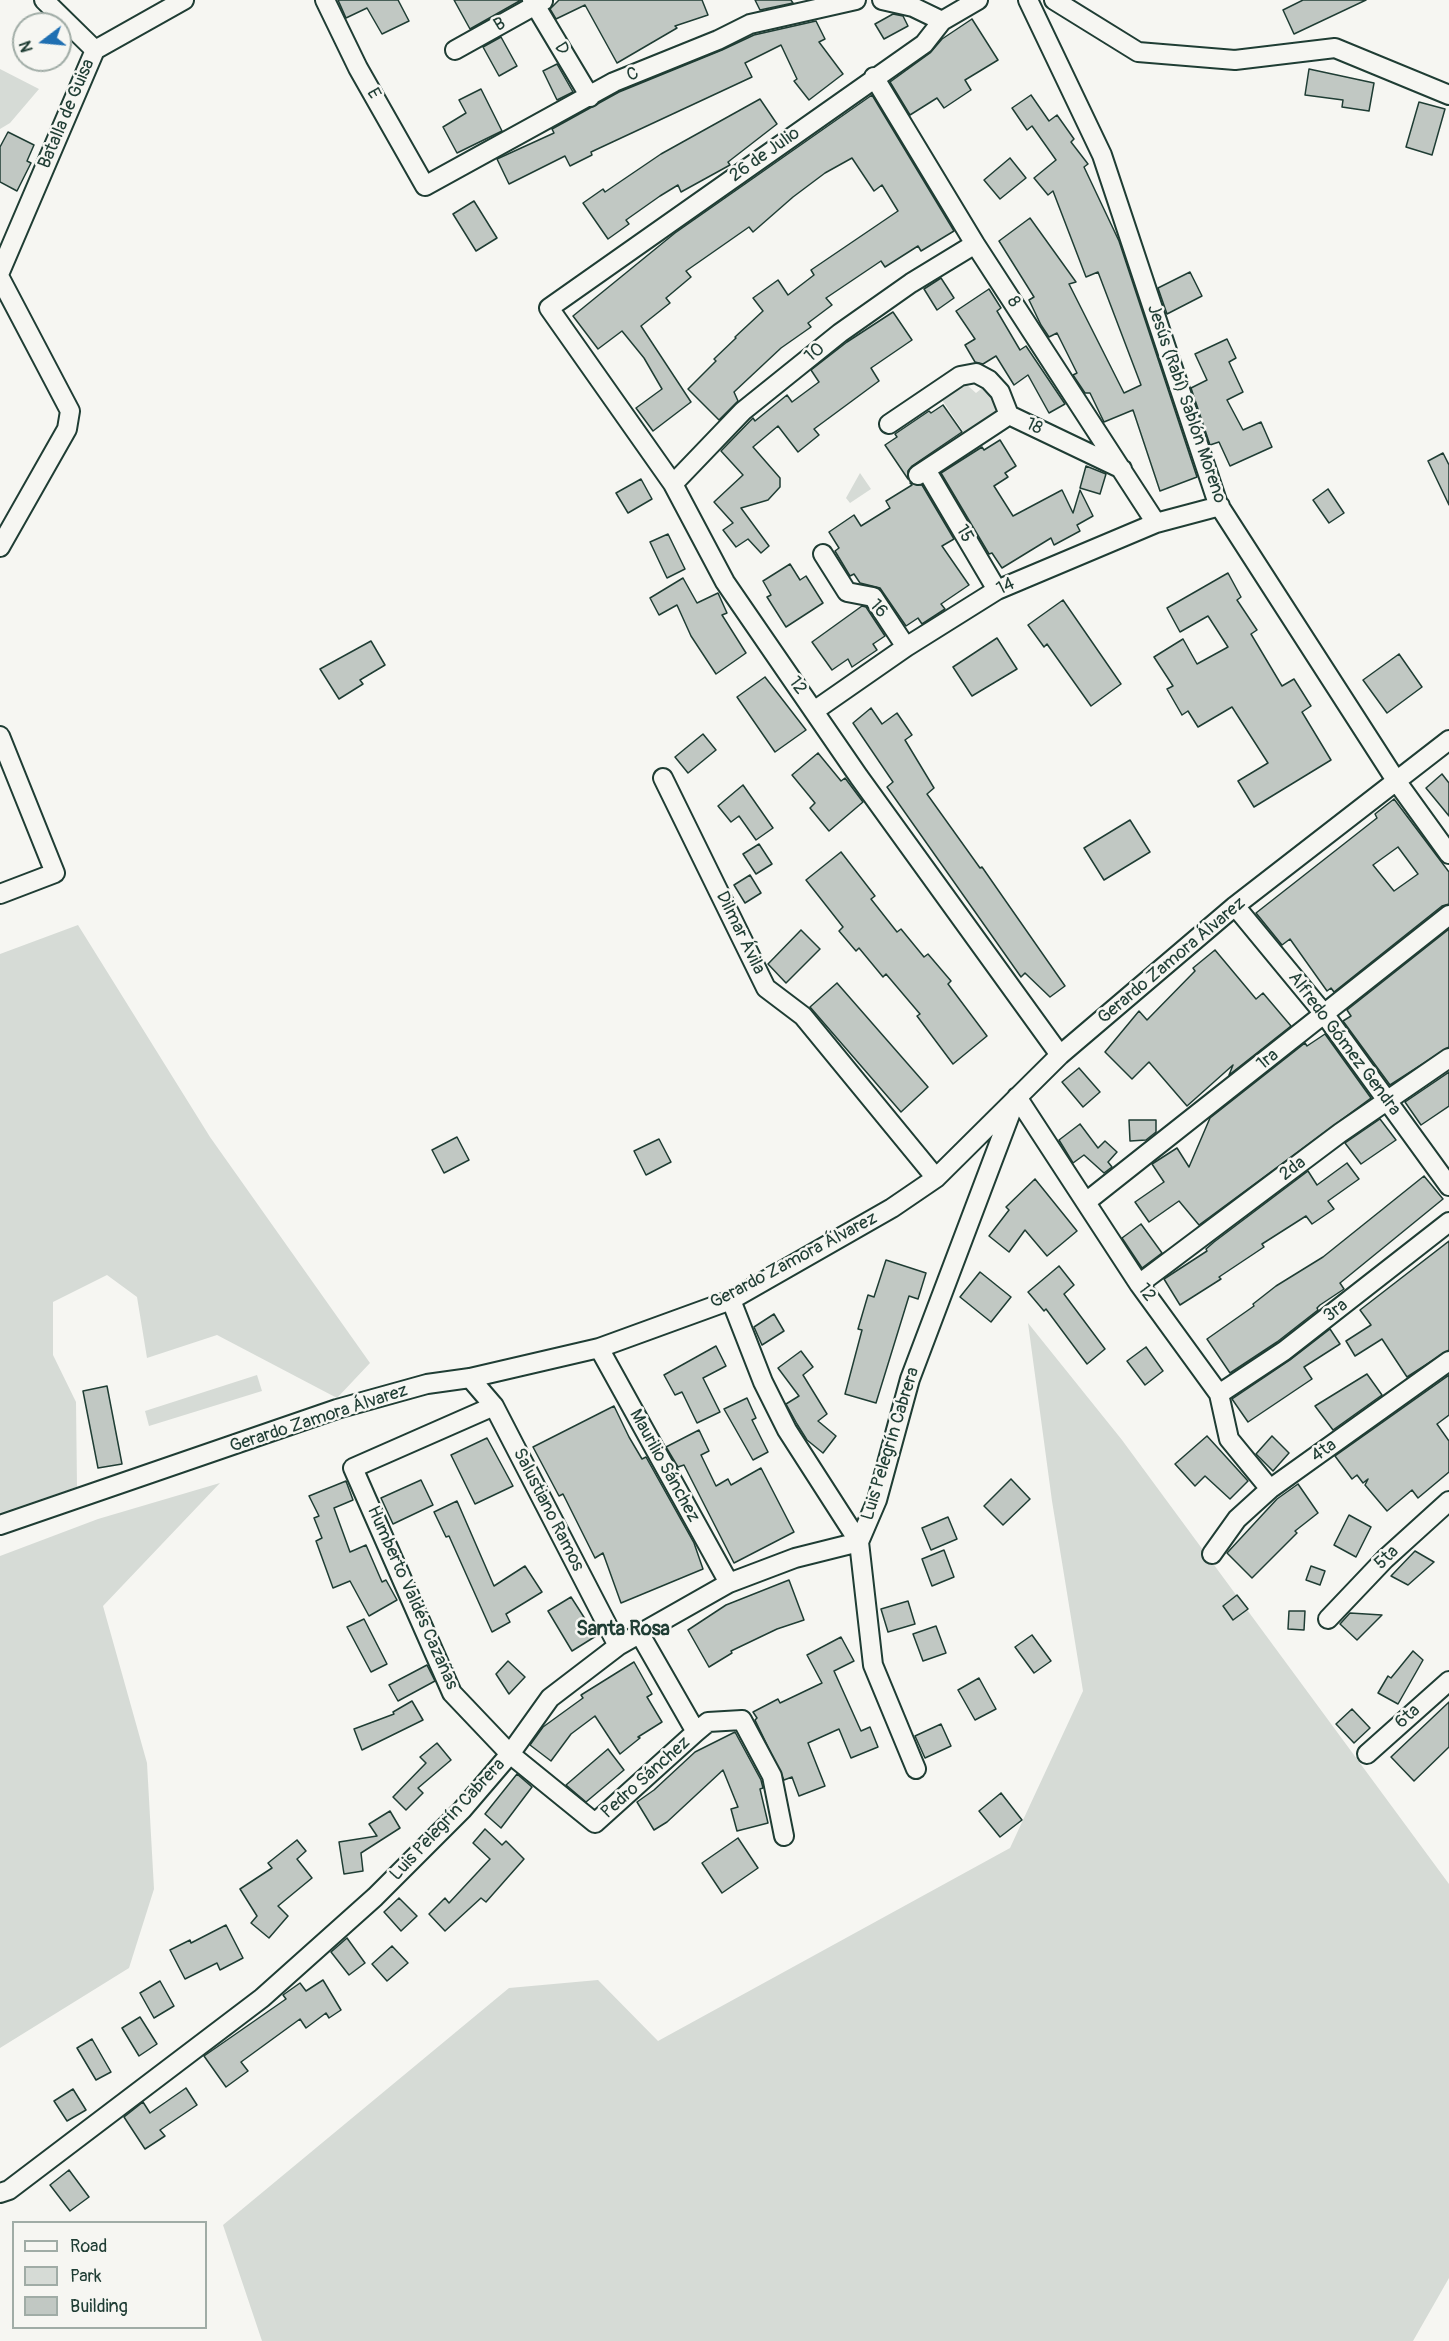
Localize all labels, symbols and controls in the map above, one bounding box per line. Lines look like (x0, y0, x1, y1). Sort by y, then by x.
north arrow (12, 12, 72, 72)
street label: B (490, 13, 510, 37)
text: N (16, 38, 38, 54)
street label: D (549, 39, 573, 59)
street label: Batalla de Guisa (34, 56, 100, 172)
street label: C (624, 63, 642, 87)
street label: E (361, 85, 385, 103)
street label: 26 de Julio (726, 123, 804, 187)
street label: 8 (1001, 292, 1025, 312)
street label: Jesús (Rabí) Sablón Moreno (1142, 302, 1230, 506)
street label: 10 (801, 339, 829, 367)
street label: 18 (1022, 414, 1046, 440)
street label: 15 (950, 521, 978, 547)
street label: 14 (994, 574, 1018, 600)
street label: 16 (864, 595, 892, 623)
street label: 12 (783, 673, 811, 699)
street label: Dilmar Ávila (711, 888, 769, 978)
street label: Gerardo Zamora Álvarez (1094, 893, 1250, 1029)
street label: Alfredo Gómez Gendra (1283, 968, 1405, 1120)
street label: 1ra (1253, 1045, 1283, 1075)
street label: 2da (1276, 1152, 1310, 1186)
street label: Gerardo Zamora Álvarez (707, 1208, 881, 1314)
street label: 12 (1132, 1280, 1160, 1306)
street label: 3ra (1320, 1295, 1352, 1327)
street label: Luis Pelegrín Cabrera (857, 1365, 925, 1523)
street label: Gerardo Zamora Álvarez (227, 1380, 411, 1458)
street label: Maurilio Sánchez (624, 1406, 704, 1526)
street label: 4ta (1307, 1435, 1341, 1467)
street label: Salustiano Ramos (508, 1445, 588, 1575)
street label: Humberto Valdés Cazañas (362, 1503, 462, 1693)
street label: 5ta (1370, 1541, 1404, 1575)
district label: Santa Rosa (576, 1618, 670, 1642)
street label: 6ta (1391, 1700, 1425, 1734)
street label: Pedro Sánchez (597, 1732, 695, 1824)
street label: Luis Pelegrín Cabrera (386, 1754, 510, 1886)
legend (12, 2221, 207, 2329)
text: Road (70, 2235, 107, 2258)
text: Park (70, 2265, 102, 2288)
text: Building (70, 2295, 128, 2318)

